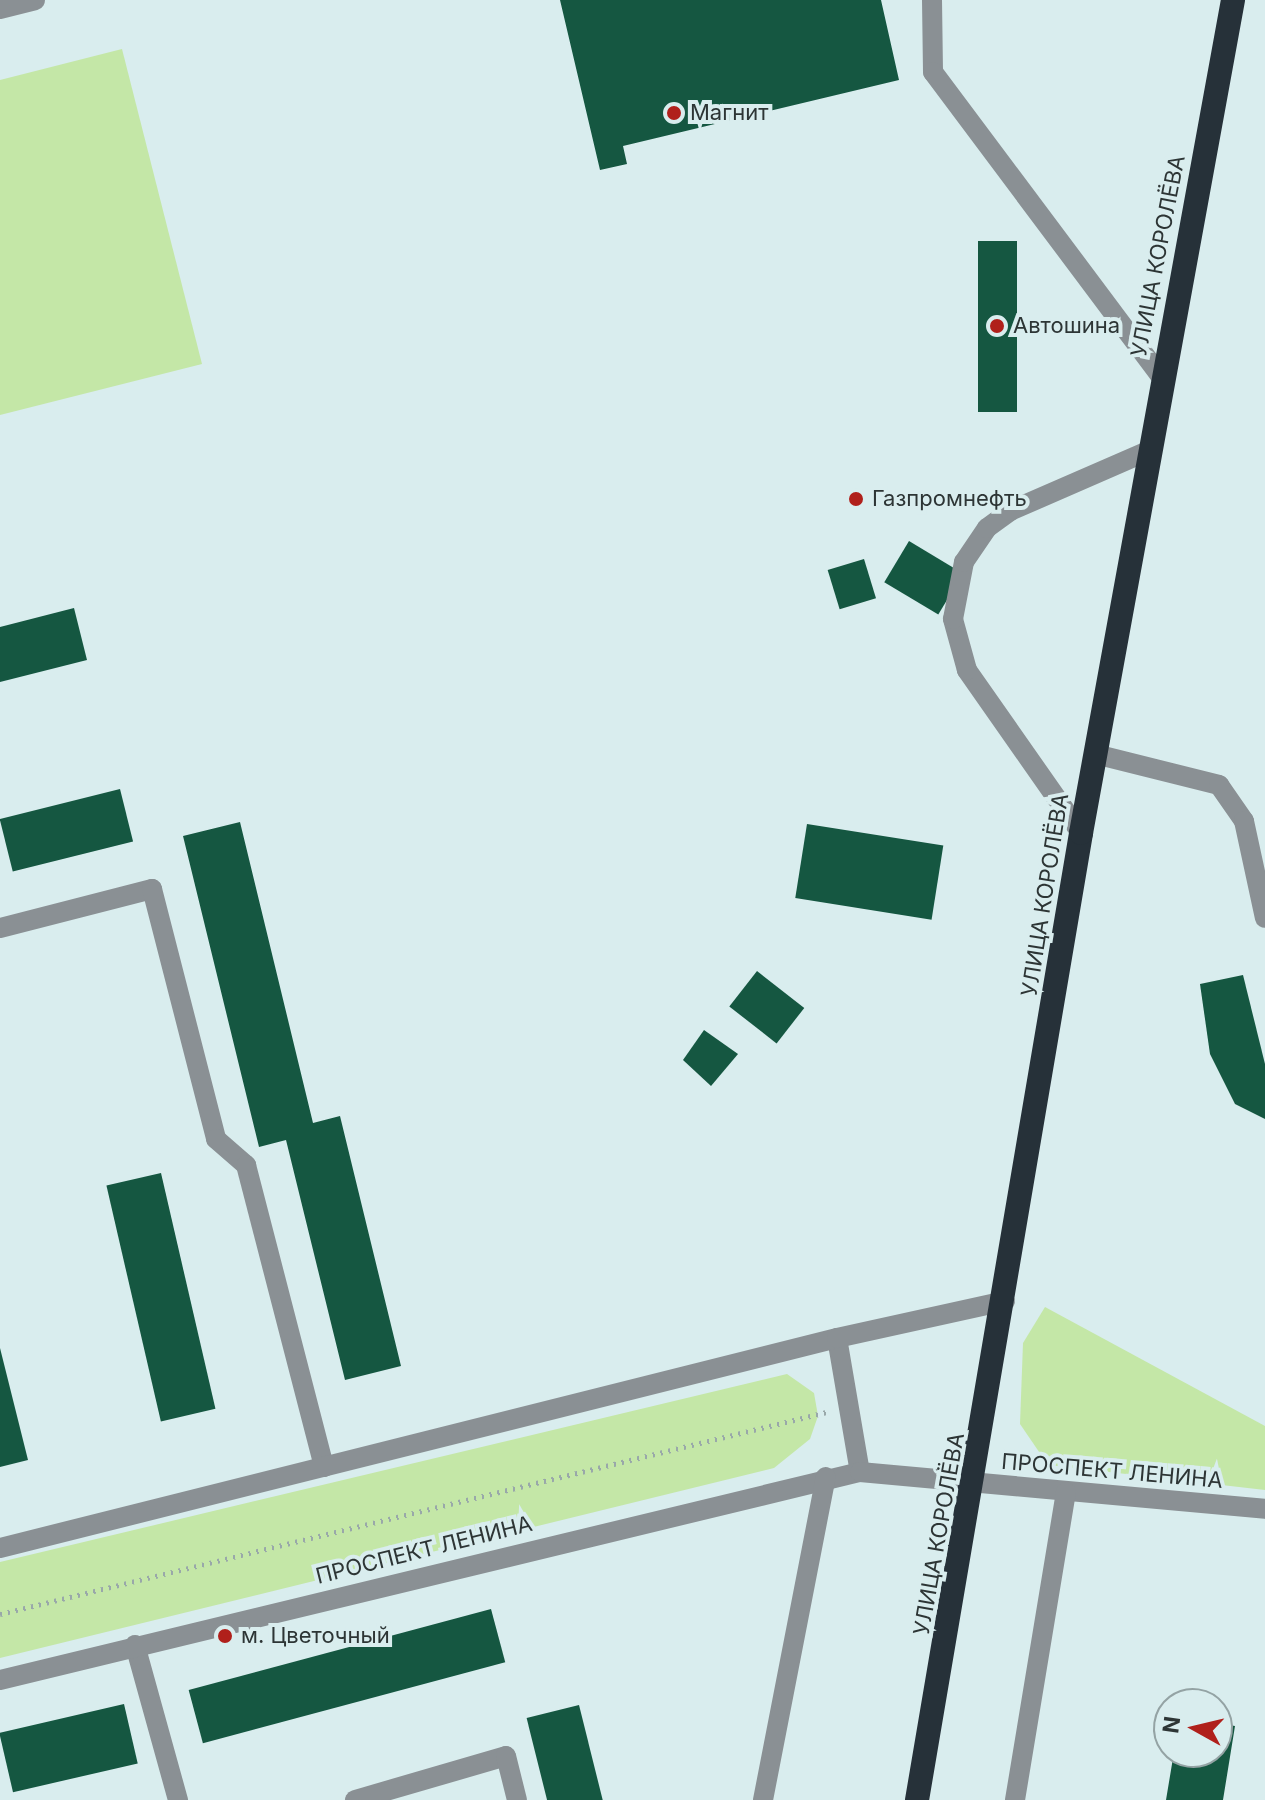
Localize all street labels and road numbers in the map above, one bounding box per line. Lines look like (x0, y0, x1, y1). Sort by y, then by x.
street label: УЛИЦА КОРОЛЁВА (1125, 153, 1191, 359)
street label: УЛИЦА КОРОЛЁВА (1016, 792, 1074, 998)
street label: УЛИЦА КОРОЛЁВА (908, 1431, 970, 1637)
street label: ПРОСПЕКТ ЛЕНИНА (1000, 1448, 1224, 1494)
street label: ПРОСПЕКТ ЛЕНИНА (313, 1510, 535, 1590)

